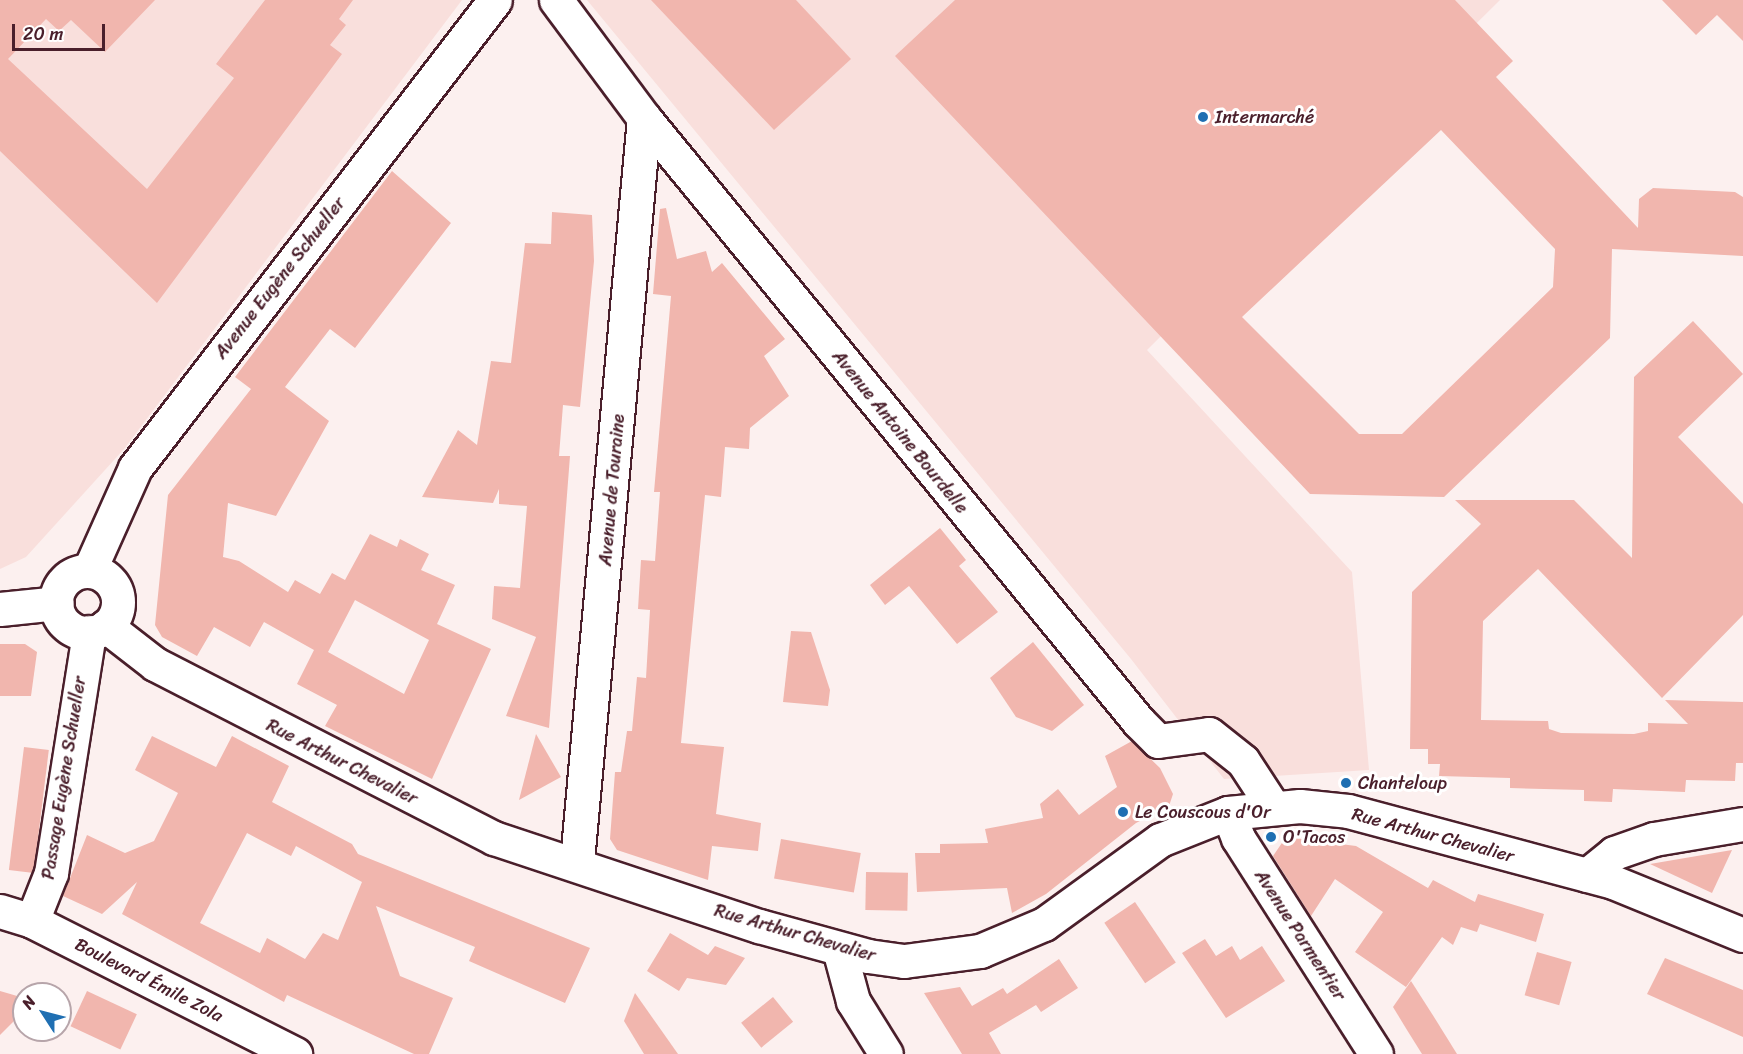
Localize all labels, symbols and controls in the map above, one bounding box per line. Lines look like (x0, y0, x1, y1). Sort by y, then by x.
scale bar (15, 12, 108, 50)
text: 20 m (23, 18, 63, 50)
place label: Intermarché (1215, 106, 1314, 128)
marker: Intermarché (1196, 110, 1210, 124)
street label: Avenue Eugène Schueller (210, 193, 350, 363)
street label: Avenue Antoine Bourdelle (827, 346, 973, 518)
street label: Avenue de Touraine (595, 413, 629, 567)
street label: Passage Eugène Schueller (37, 675, 91, 881)
street label: Rue Arthur Chevalier (263, 715, 421, 809)
place label: Chanteloup (1358, 772, 1447, 794)
marker: Chanteloup (1339, 776, 1353, 790)
place label: Le Couscous d'Or (1135, 801, 1270, 823)
street label: Rue Arthur Chevalier (1350, 803, 1516, 867)
marker: Le Couscous d'Or (1116, 805, 1130, 819)
place label: O'Tacos (1283, 826, 1345, 848)
marker: O'Tacos (1264, 830, 1278, 844)
street label: Avenue Parmentier (1250, 865, 1350, 1005)
street label: Rue Arthur Chevalier (712, 900, 878, 966)
street label: Boulevard Émile Zola (71, 933, 227, 1027)
north arrow (12, 982, 72, 1042)
text: N (14, 989, 44, 1015)

